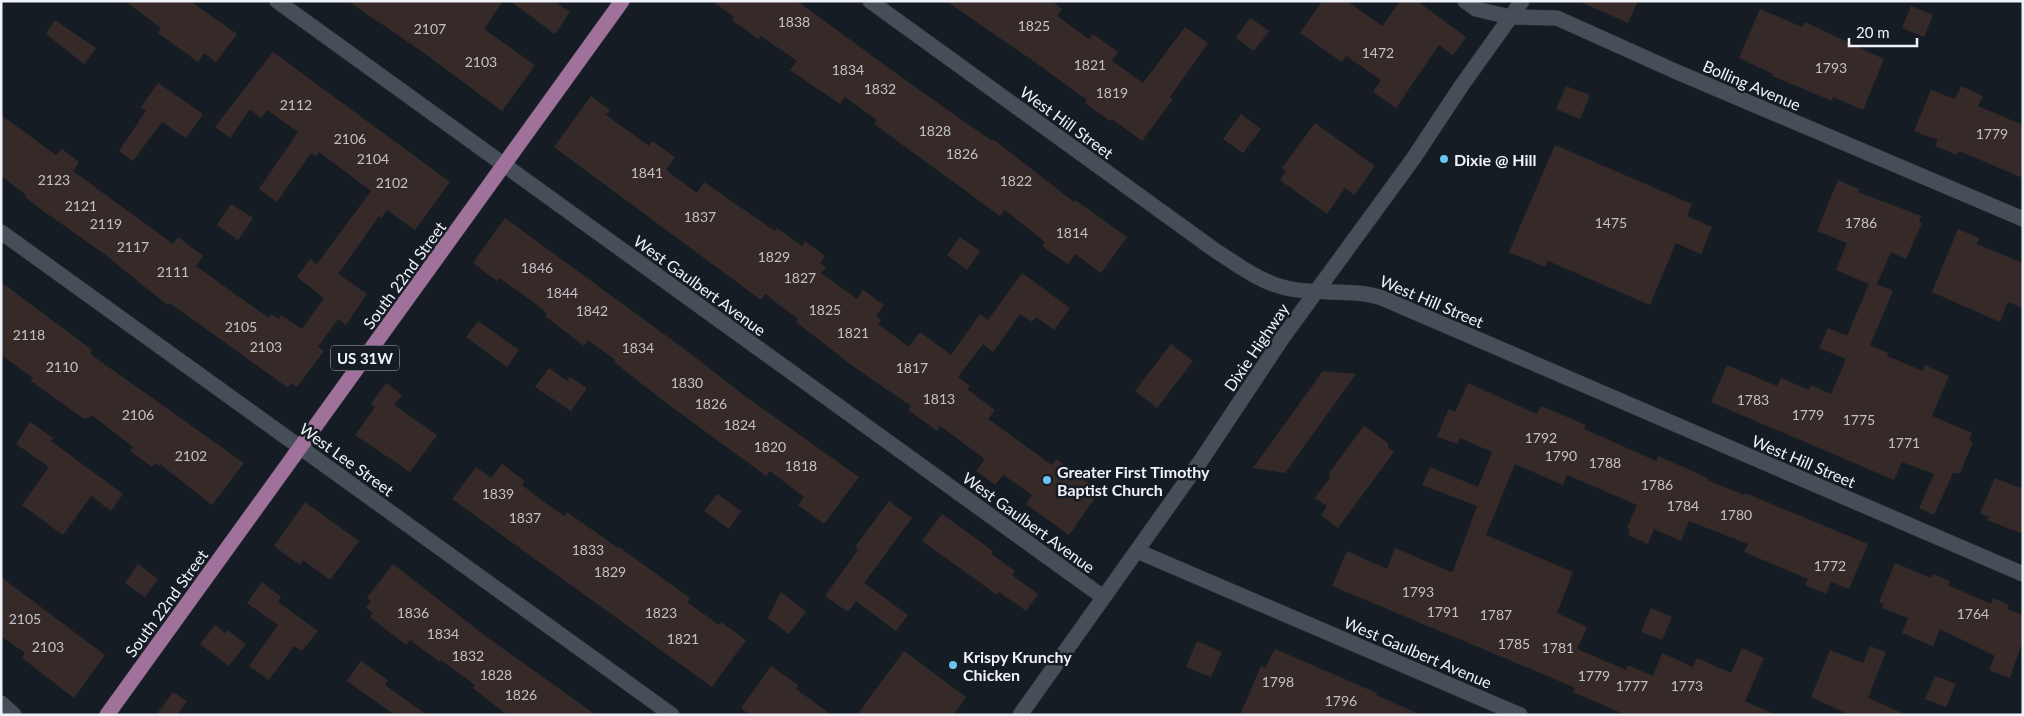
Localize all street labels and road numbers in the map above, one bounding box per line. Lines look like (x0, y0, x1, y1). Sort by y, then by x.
street label: Bolling Avenue (1700, 56, 1804, 114)
street label: West Hill Street (1017, 82, 1118, 162)
street label: South 22nd Street (359, 217, 449, 332)
street label: West Gaulbert Avenue (630, 231, 770, 339)
street label: West Hill Street (1377, 271, 1487, 331)
street label: Dixie Highway (1220, 299, 1293, 395)
road number: US 31W (331, 346, 399, 370)
street label: West Lee Street (296, 419, 398, 500)
street label: West Hill Street (1749, 431, 1859, 491)
street label: West Gaulbert Avenue (959, 468, 1099, 576)
street label: South 22nd Street (121, 545, 211, 660)
street label: West Gaulbert Avenue (1341, 612, 1495, 692)

